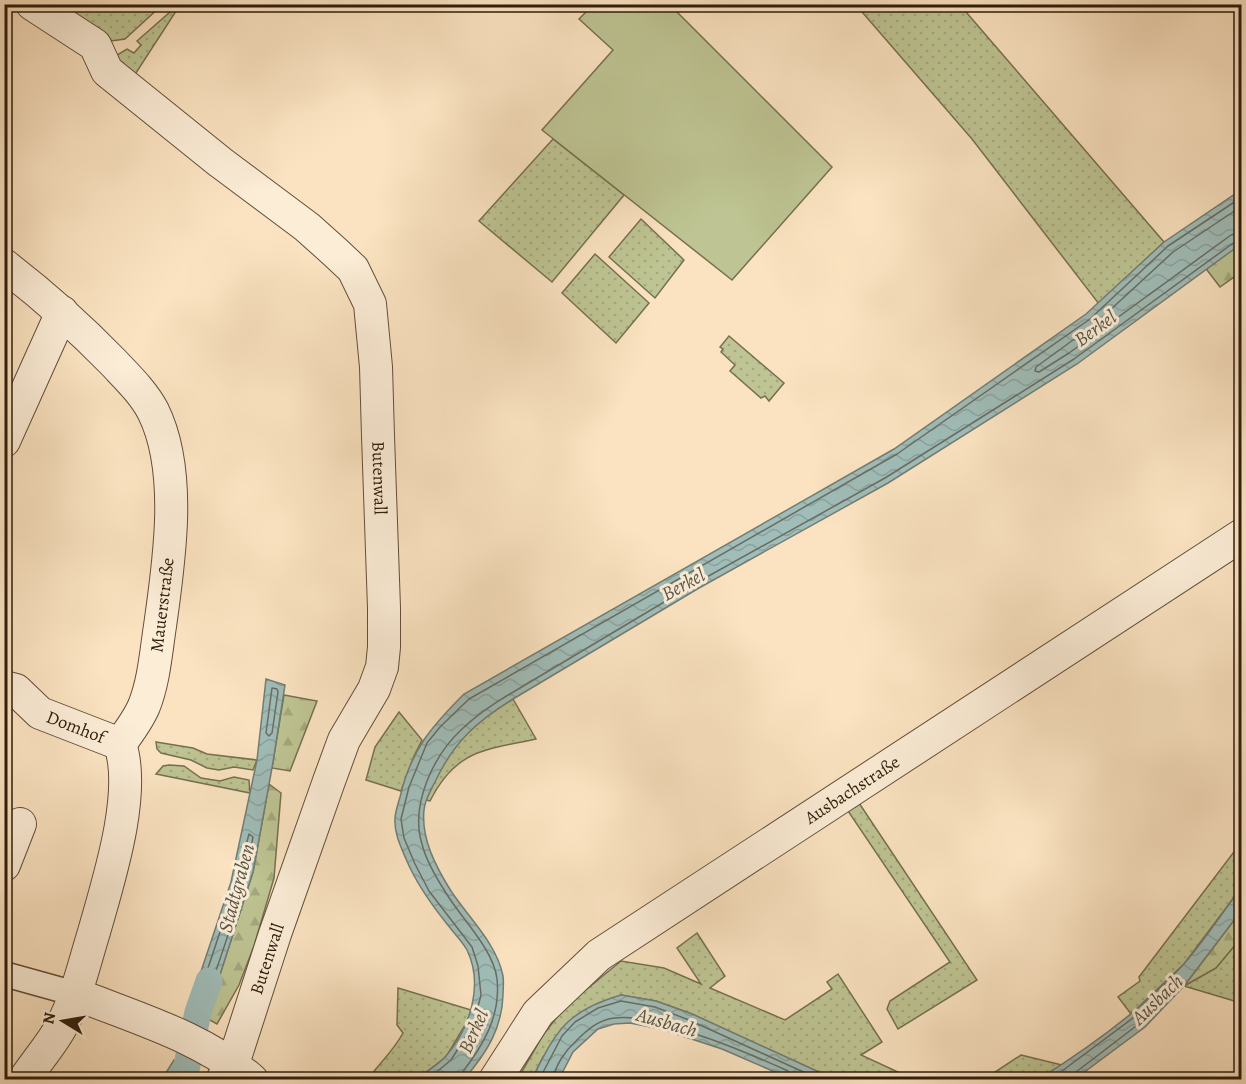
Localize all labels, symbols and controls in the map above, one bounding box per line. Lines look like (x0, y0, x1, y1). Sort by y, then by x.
water label: Berkel (1069, 304, 1122, 353)
street label: Butenwall (366, 441, 393, 516)
street label: Mauerstraße (144, 556, 180, 654)
water label: Berkel (657, 561, 710, 607)
street label: Domhof (43, 705, 111, 750)
street label: Ausbachstraße (799, 750, 904, 830)
water label: Stadtgraben (212, 841, 261, 935)
street label: Butenwall (244, 920, 290, 998)
water label: Ausbach (1125, 968, 1189, 1031)
north arrow (33, 991, 93, 1051)
water label: Ausbach (632, 1001, 700, 1044)
water label: Berkel (452, 1005, 495, 1058)
text: N (37, 1010, 61, 1026)

